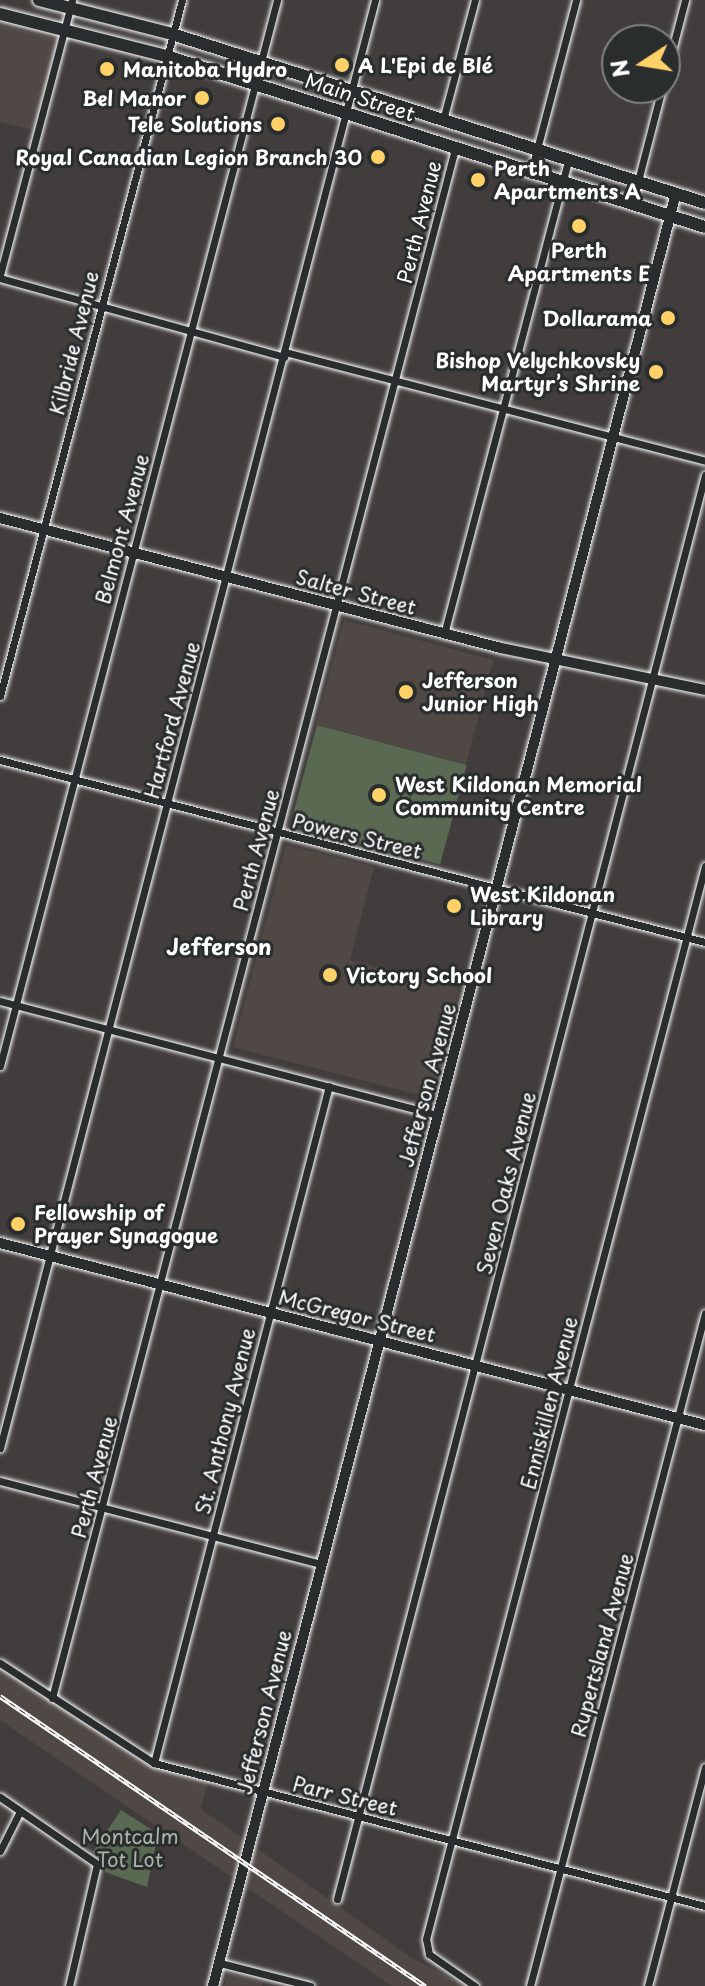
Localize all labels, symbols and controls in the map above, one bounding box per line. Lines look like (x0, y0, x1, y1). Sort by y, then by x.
north arrow (601, 24, 681, 104)
place label: A L'Epi de Blé (358, 53, 494, 77)
marker: A L'Epi de Blé (333, 56, 351, 74)
place label: Manitoba Hydro (123, 57, 288, 81)
text: N (601, 57, 637, 81)
marker: Manitoba Hydro (98, 60, 116, 78)
street label: Main Street (302, 68, 418, 126)
place label: Bel Manor (82, 86, 186, 110)
marker: Bel Manor (193, 89, 211, 107)
place label: Tele Solutions (126, 112, 262, 136)
marker: Tele Solutions (269, 115, 287, 133)
place label: Royal Canadian Legion Branch 30 (17, 145, 362, 169)
marker: Royal Canadian Legion Branch 30 (369, 148, 387, 166)
place label: Perth Apartments A (494, 156, 640, 203)
street label: Perth Avenue (392, 157, 446, 287)
marker: Perth Apartments A (469, 171, 487, 189)
marker: Perth Apartments E (570, 217, 588, 235)
place label: Perth Apartments E (508, 238, 650, 285)
street label: Kilbride Avenue (45, 269, 103, 417)
place label: Dollarama (542, 306, 652, 330)
marker: Dollarama (659, 309, 677, 327)
place label: Bishop Velychkovsky Martyr’s Shrine (434, 348, 640, 395)
marker: Bishop Velychkovsky Martyr’s Shrine (647, 363, 665, 381)
street label: Belmont Avenue (91, 452, 153, 606)
street label: Salter Street (293, 564, 419, 620)
street label: Hartford Avenue (140, 639, 204, 801)
place label: Jefferson Junior High (422, 668, 540, 715)
marker: Jefferson Junior High (397, 683, 415, 701)
place label: West Kildonan Memorial Community Centre (395, 772, 642, 819)
street label: Perth Avenue (228, 786, 284, 914)
marker: West Kildonan Memorial Community Centre (370, 786, 388, 804)
street label: Powers Street (289, 808, 425, 864)
place label: West Kildonan Library (470, 882, 615, 929)
marker: West Kildonan Library (445, 897, 463, 915)
district label: Jefferson (166, 933, 272, 959)
place label: Victory School (346, 963, 493, 987)
marker: Victory School (321, 966, 339, 984)
street label: Jefferson Avenue (394, 1002, 460, 1168)
street label: Seven Oaks Avenue (472, 1090, 540, 1276)
place label: Fellowship of Prayer Synagogue (34, 1200, 219, 1247)
marker: Fellowship of Prayer Synagogue (9, 1215, 27, 1233)
street label: McGregor Street (276, 1285, 438, 1347)
street label: Enniskillen Avenue (516, 1314, 582, 1492)
street label: St. Anthony Avenue (190, 1326, 260, 1516)
street label: Perth Avenue (66, 1413, 122, 1541)
street label: Rupertsland Avenue (566, 1550, 638, 1740)
street label: Jefferson Avenue (232, 1629, 296, 1795)
street label: Parr Street (290, 1771, 400, 1821)
park label: Montcalm Tot Lot (81, 1824, 179, 1871)

